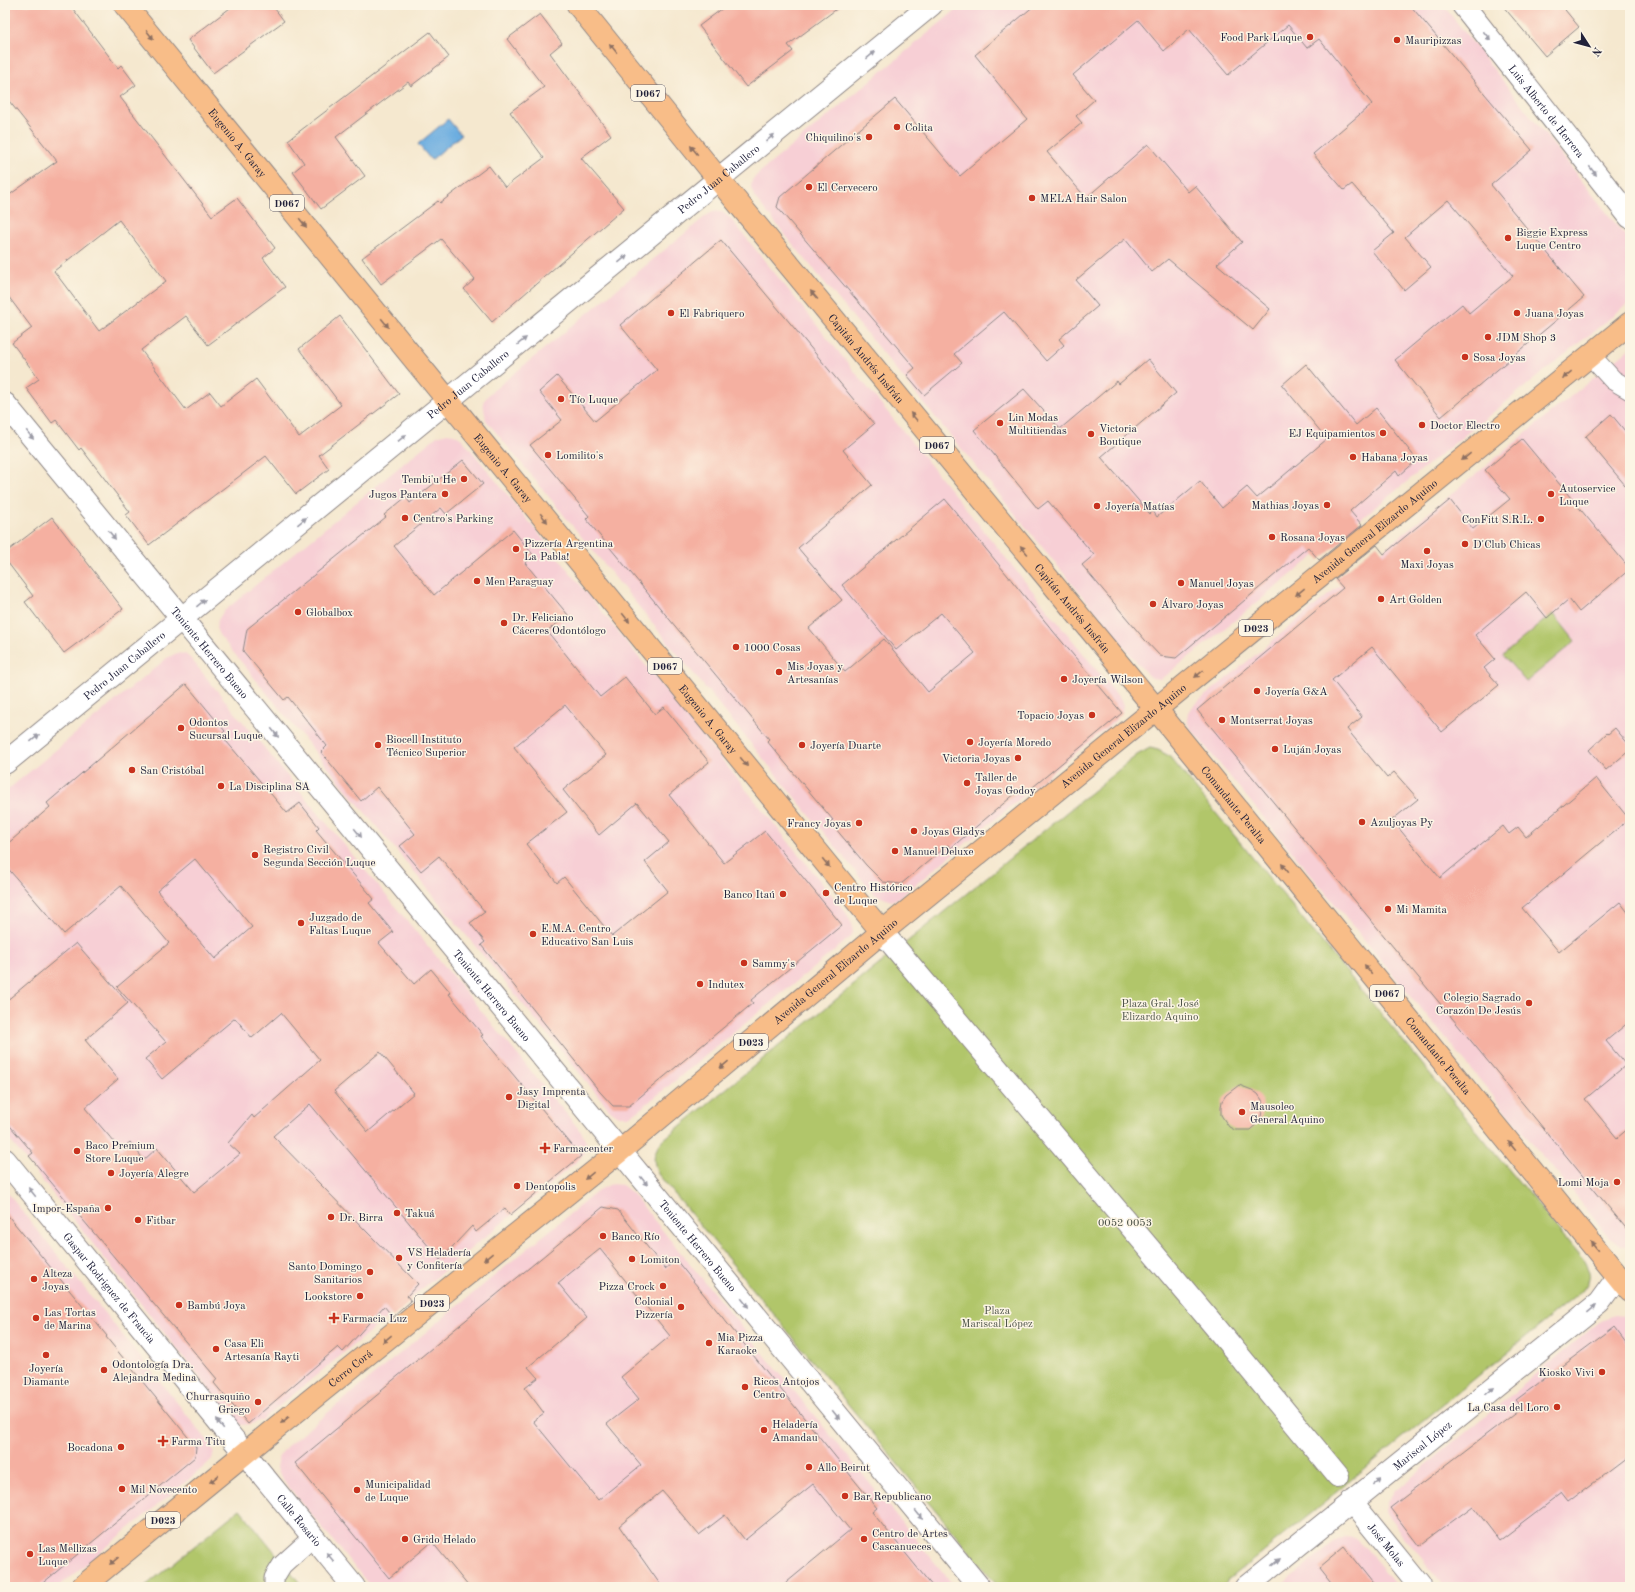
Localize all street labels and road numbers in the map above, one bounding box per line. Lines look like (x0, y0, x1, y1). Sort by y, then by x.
street label: Luis Alberto de Herrera (1506, 63, 1586, 161)
road number: D067 (631, 85, 665, 101)
street label: Eugenio A. Garay (205, 107, 268, 181)
street label: Pedro Juan Caballero (676, 144, 762, 217)
road number: D067 (270, 195, 304, 211)
street label: Capitán Andrés Insfrán (825, 313, 905, 406)
street label: Pedro Juan Caballero (426, 349, 512, 422)
street label: Eugenio A. Garay (471, 433, 533, 506)
road number: D067 (920, 437, 954, 453)
street label: Avenida General Elizardo Aquino (1311, 478, 1440, 586)
street label: Capitán Andrés Insfrán (1032, 562, 1111, 656)
street label: Teniente Herrero Bueno (168, 606, 249, 701)
road number: D023 (1239, 620, 1273, 636)
street label: Pedro Juan Caballero (82, 630, 168, 703)
road number: D067 (648, 658, 682, 674)
street label: Eugenio A. Garay (676, 683, 738, 757)
street label: Avenida General Elizardo Aquino (1059, 683, 1189, 791)
street label: Comandante Peralta (1198, 765, 1268, 847)
street label: Avenida General Elizardo Aquino (772, 917, 900, 1027)
street label: Teniente Herrero Bueno (450, 948, 532, 1044)
road number: D067 (1370, 985, 1404, 1001)
street label: Comandante Peralta (1402, 1016, 1472, 1098)
road number: D023 (734, 1034, 768, 1050)
street label: Teniente Herrero Bueno (656, 1199, 737, 1294)
street label: Gaspar Rodriguez de Francia (60, 1231, 157, 1346)
road number: D023 (415, 1295, 449, 1311)
street label: Cerro Corá (327, 1348, 375, 1390)
street label: Mariscal López (1392, 1420, 1455, 1473)
street label: Calle Rosario (274, 1493, 322, 1549)
road number: D023 (146, 1512, 180, 1528)
street label: José Molas (1364, 1522, 1406, 1569)

